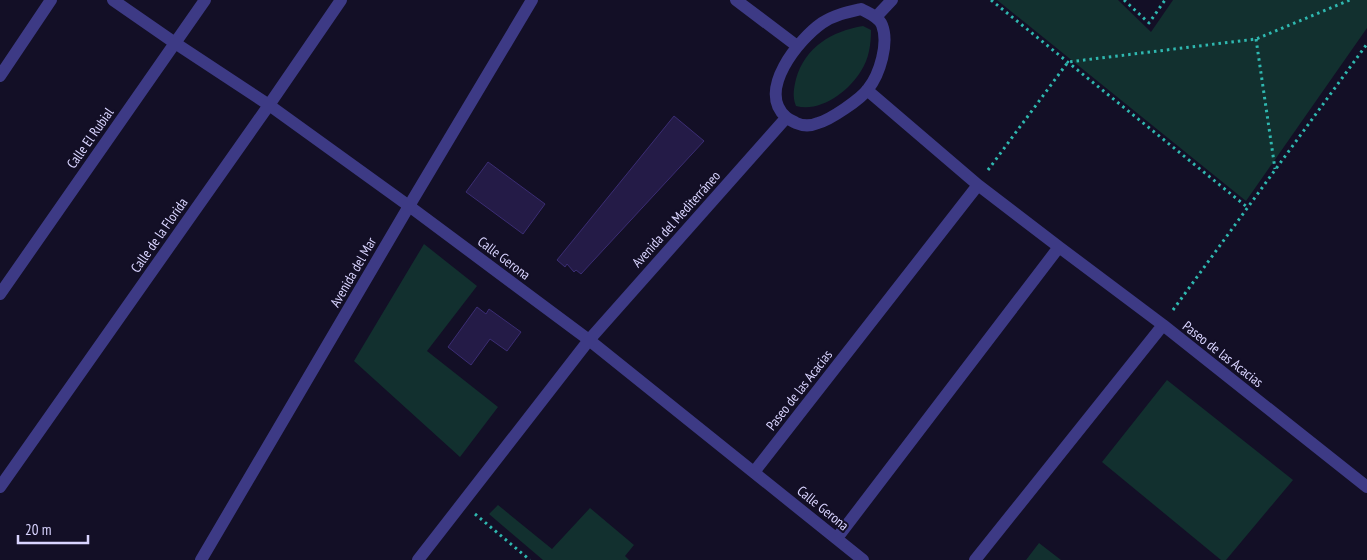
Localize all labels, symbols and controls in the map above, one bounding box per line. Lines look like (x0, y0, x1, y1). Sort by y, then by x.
street label: Calle El Rubial (63, 104, 118, 172)
street label: Avenida del Mediterráneo (628, 167, 724, 271)
street label: Calle de la Florida (127, 194, 191, 276)
street label: Calle Gerona (474, 232, 534, 284)
street label: Avenida del Mar (326, 234, 380, 310)
street label: Paseo de las Acacias (1179, 317, 1267, 391)
street label: Paseo de las Acacias (762, 346, 836, 434)
street label: Calle Gerona (793, 482, 853, 534)
scale bar (18, 512, 88, 544)
text: 20 m (25, 520, 51, 539)

